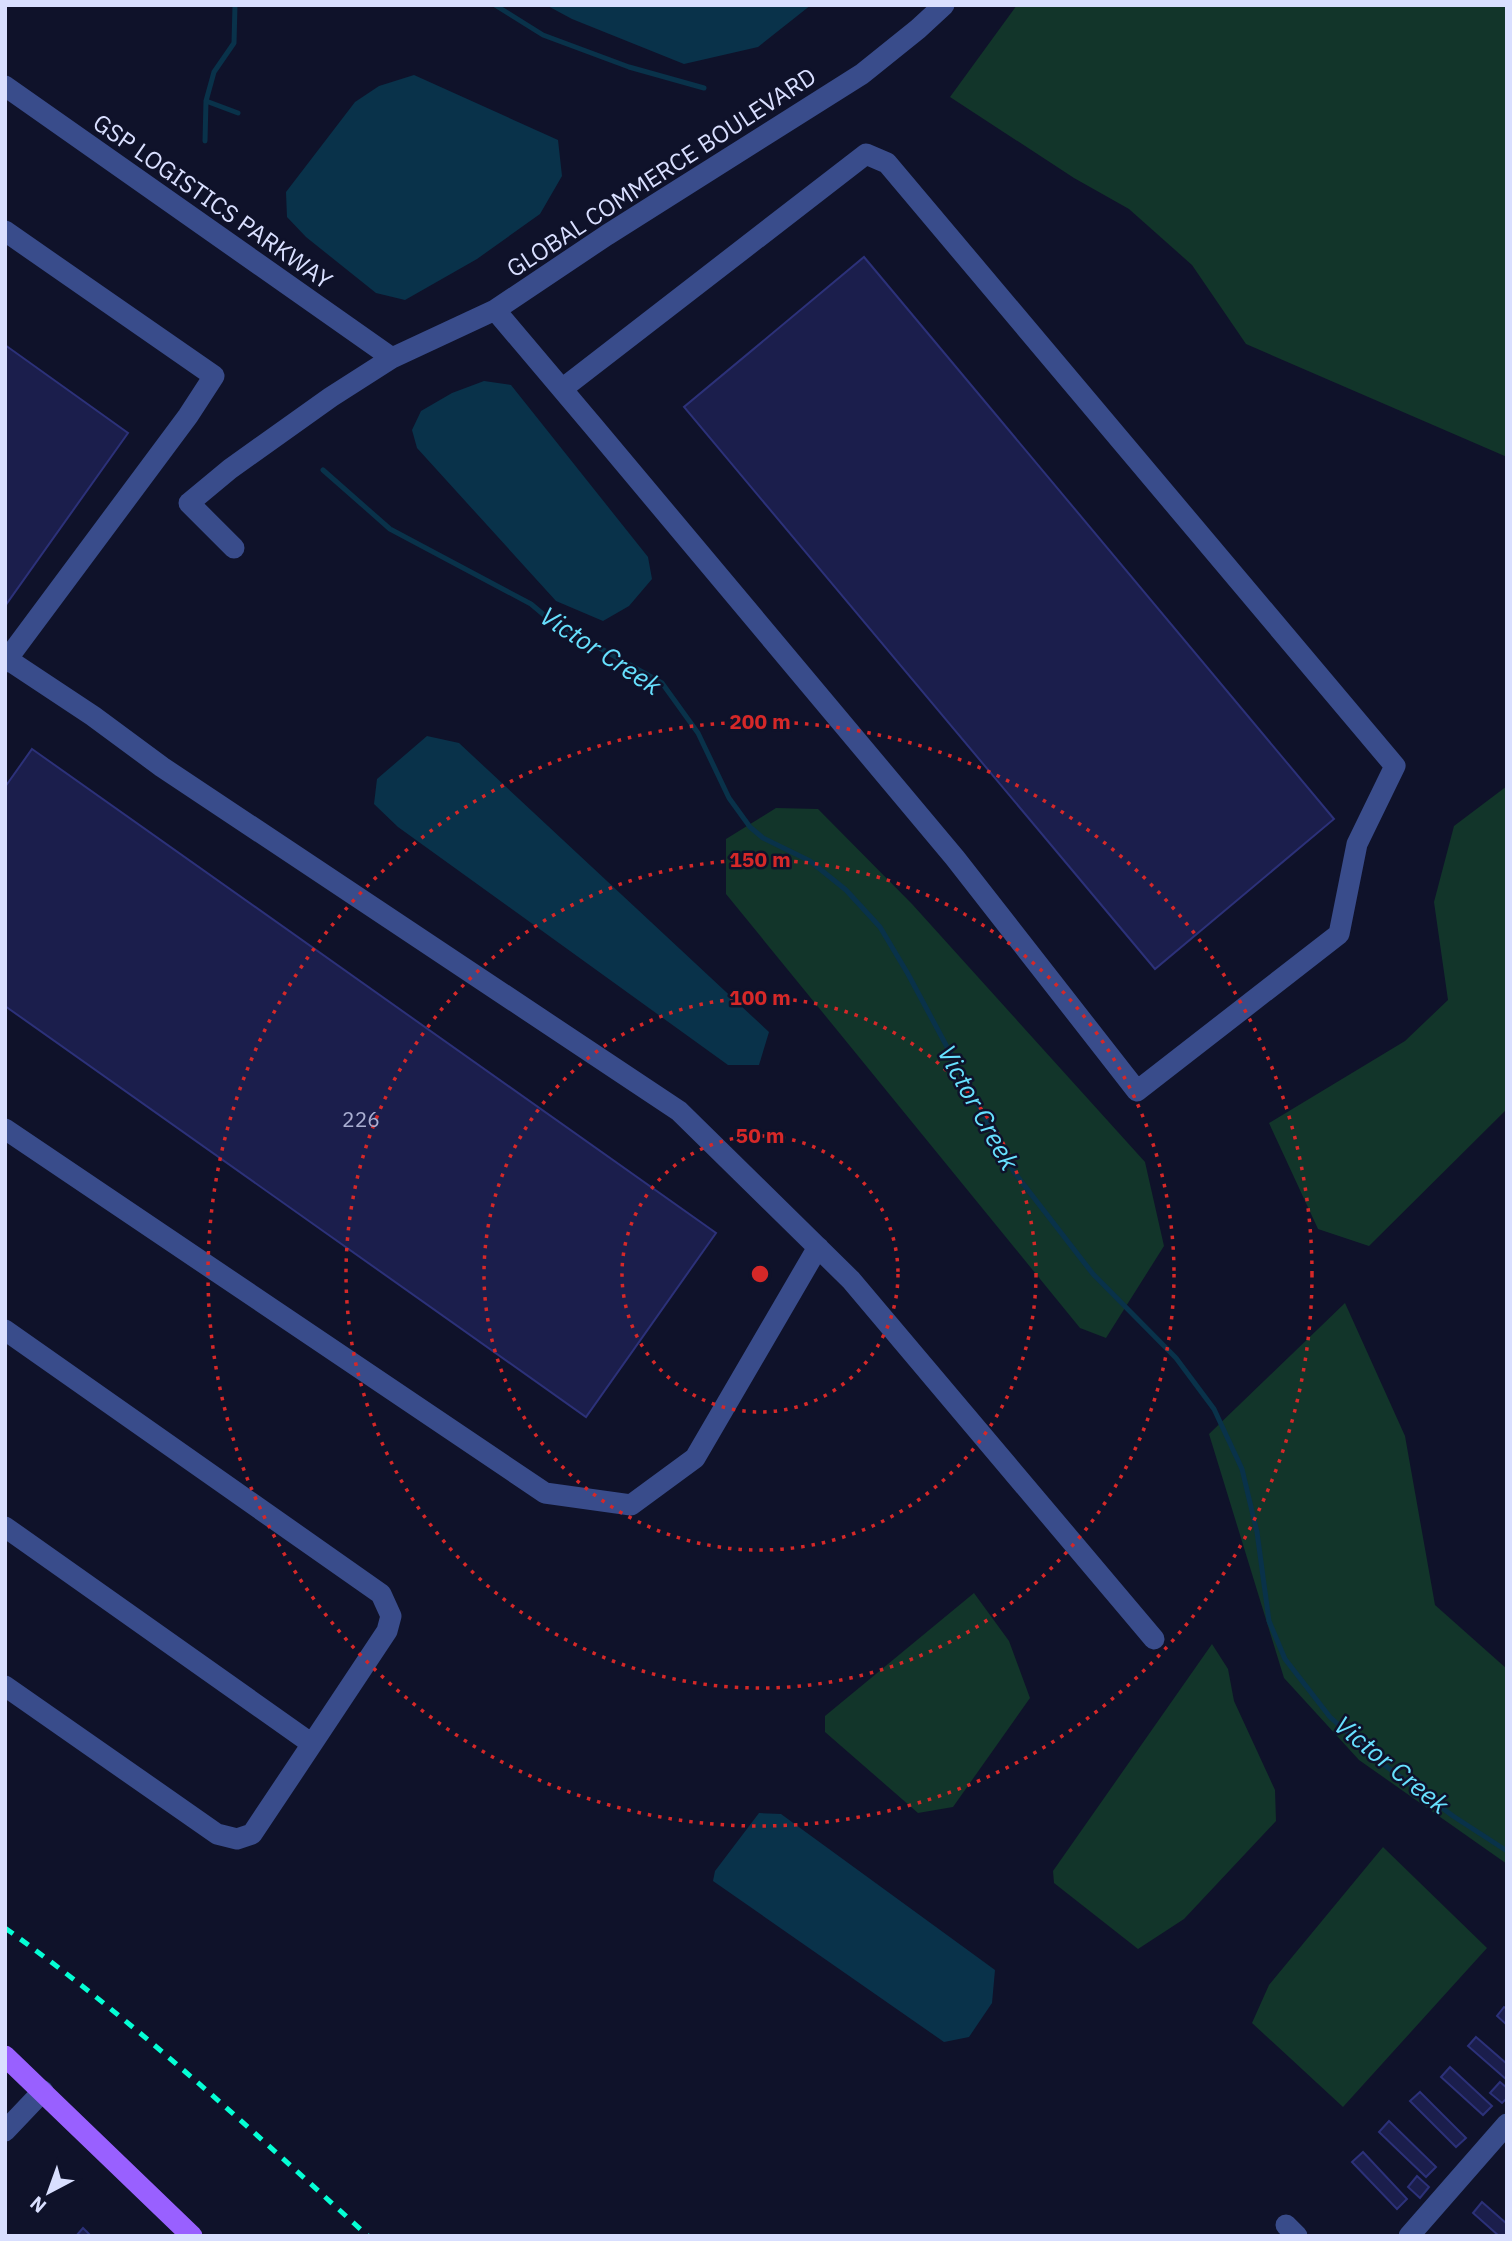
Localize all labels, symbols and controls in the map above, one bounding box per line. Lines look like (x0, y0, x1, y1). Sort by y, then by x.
street label: GLOBAL COMMERCE BOULEVARD (500, 60, 822, 284)
street label: GSP LOGISTICS PARKWAY (87, 106, 339, 296)
water label: Victor Creek (534, 598, 669, 702)
text: 200 m (729, 707, 791, 735)
text: 150 m (729, 845, 791, 873)
text: 100 m (729, 983, 791, 1011)
water label: Victor Creek (931, 1038, 1028, 1176)
house number: 226 (342, 1105, 380, 1133)
text: 50 m (736, 1121, 784, 1149)
centre of rings (748, 1262, 772, 1286)
water label: Victor Creek (1328, 1707, 1457, 1821)
north arrow (14, 2157, 84, 2227)
text: N (25, 2191, 51, 2218)

